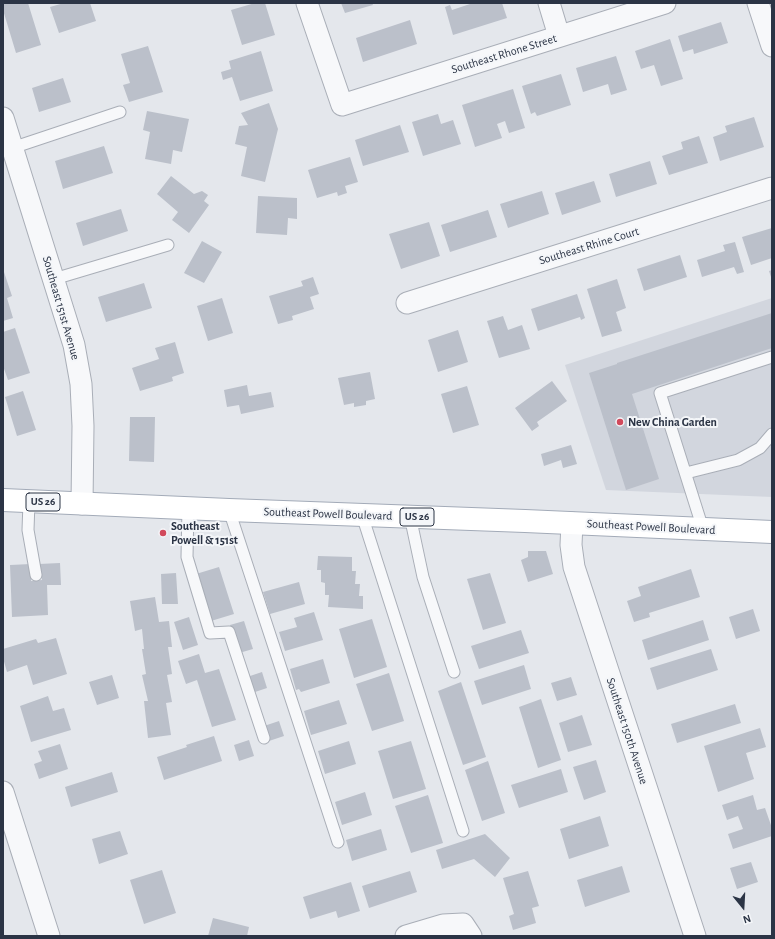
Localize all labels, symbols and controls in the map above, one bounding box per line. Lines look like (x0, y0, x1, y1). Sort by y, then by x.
street label: Southeast Rhone Street (450, 31, 558, 77)
street label: Southeast Rhine Court (537, 224, 641, 268)
street label: Southeast 151st Avenue (39, 254, 83, 362)
place label: New China Garden (628, 415, 717, 429)
marker: New China Garden (615, 417, 625, 427)
road number: US 26 (26, 493, 60, 511)
street label: Southeast Powell Boulevard (263, 505, 393, 523)
road number: US 26 (400, 508, 434, 526)
street label: Southeast Powell Boulevard (586, 516, 716, 538)
place label: Southeast Powell & 151st (171, 519, 238, 547)
marker: Southeast Powell & 151st (158, 528, 168, 538)
street label: Southeast 150th Avenue (603, 676, 651, 786)
north arrow (723, 887, 763, 927)
text: N (742, 912, 752, 925)

